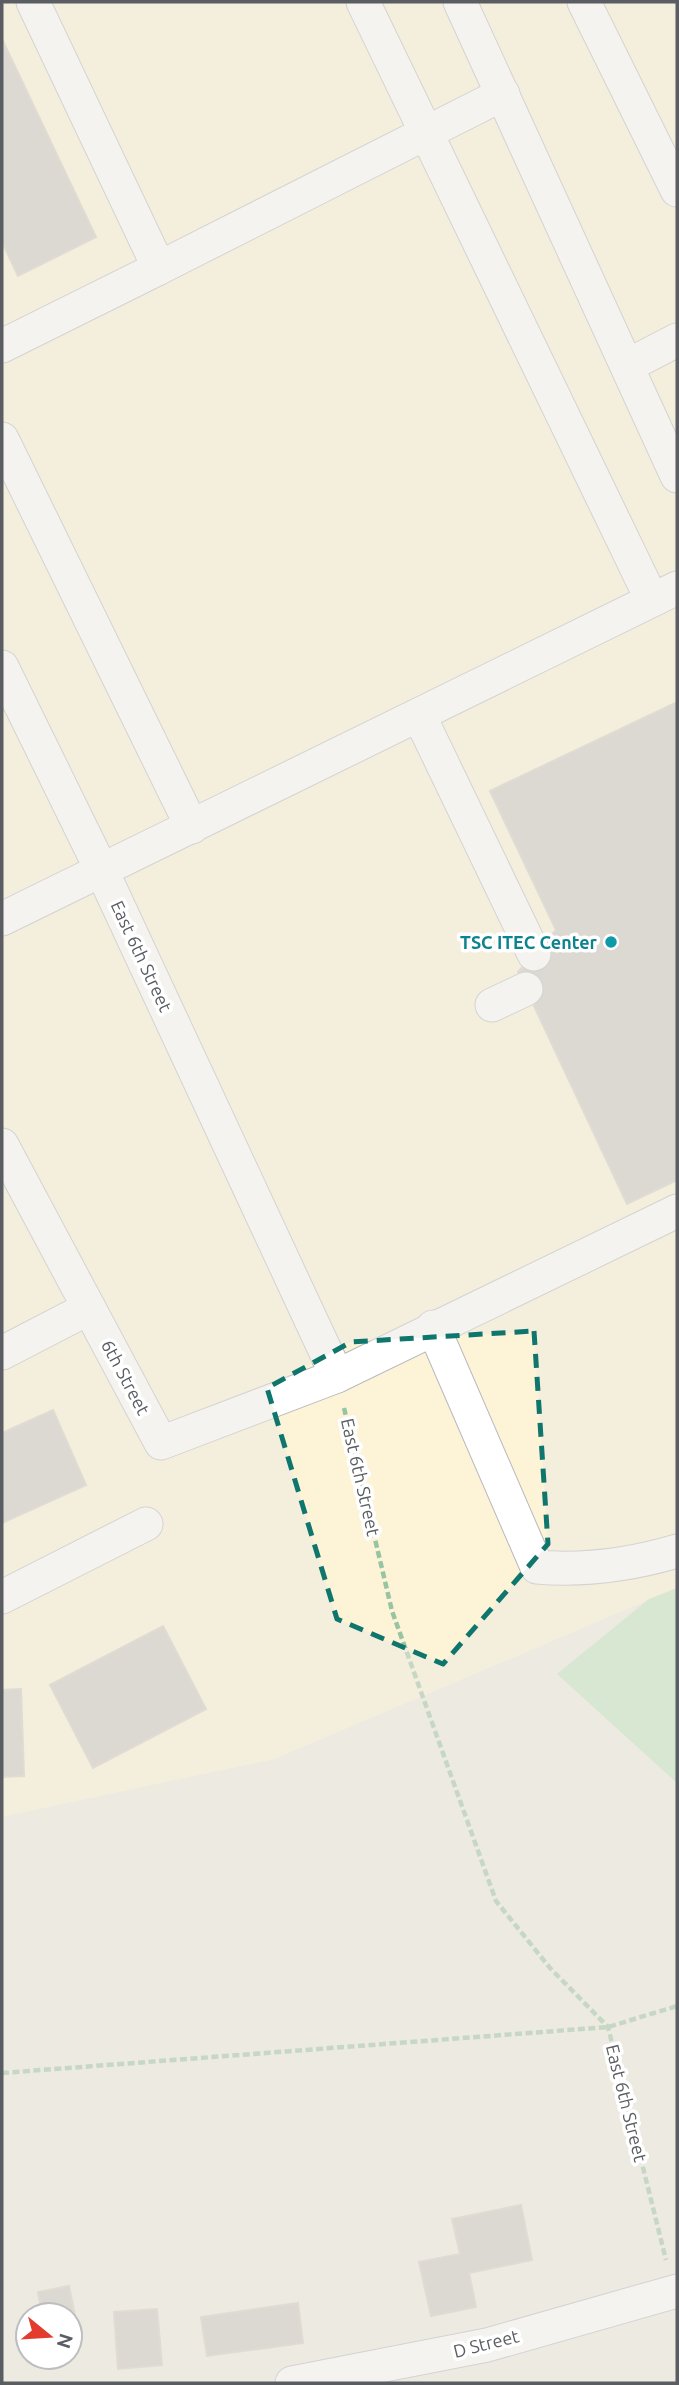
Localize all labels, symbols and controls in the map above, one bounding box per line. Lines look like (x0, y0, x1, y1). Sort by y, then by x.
street label: East 6th Street (108, 897, 176, 1015)
place label: TSC ITEC Center (460, 932, 598, 952)
marker: TSC ITEC Center (603, 934, 619, 950)
street label: 6th Street (98, 1336, 154, 1418)
street label: East 6th Street (338, 1416, 384, 1538)
street label: East 6th Street (603, 2042, 651, 2164)
north arrow (14, 2301, 84, 2371)
street label: D Street (451, 2325, 521, 2361)
text: N (53, 2331, 78, 2351)

